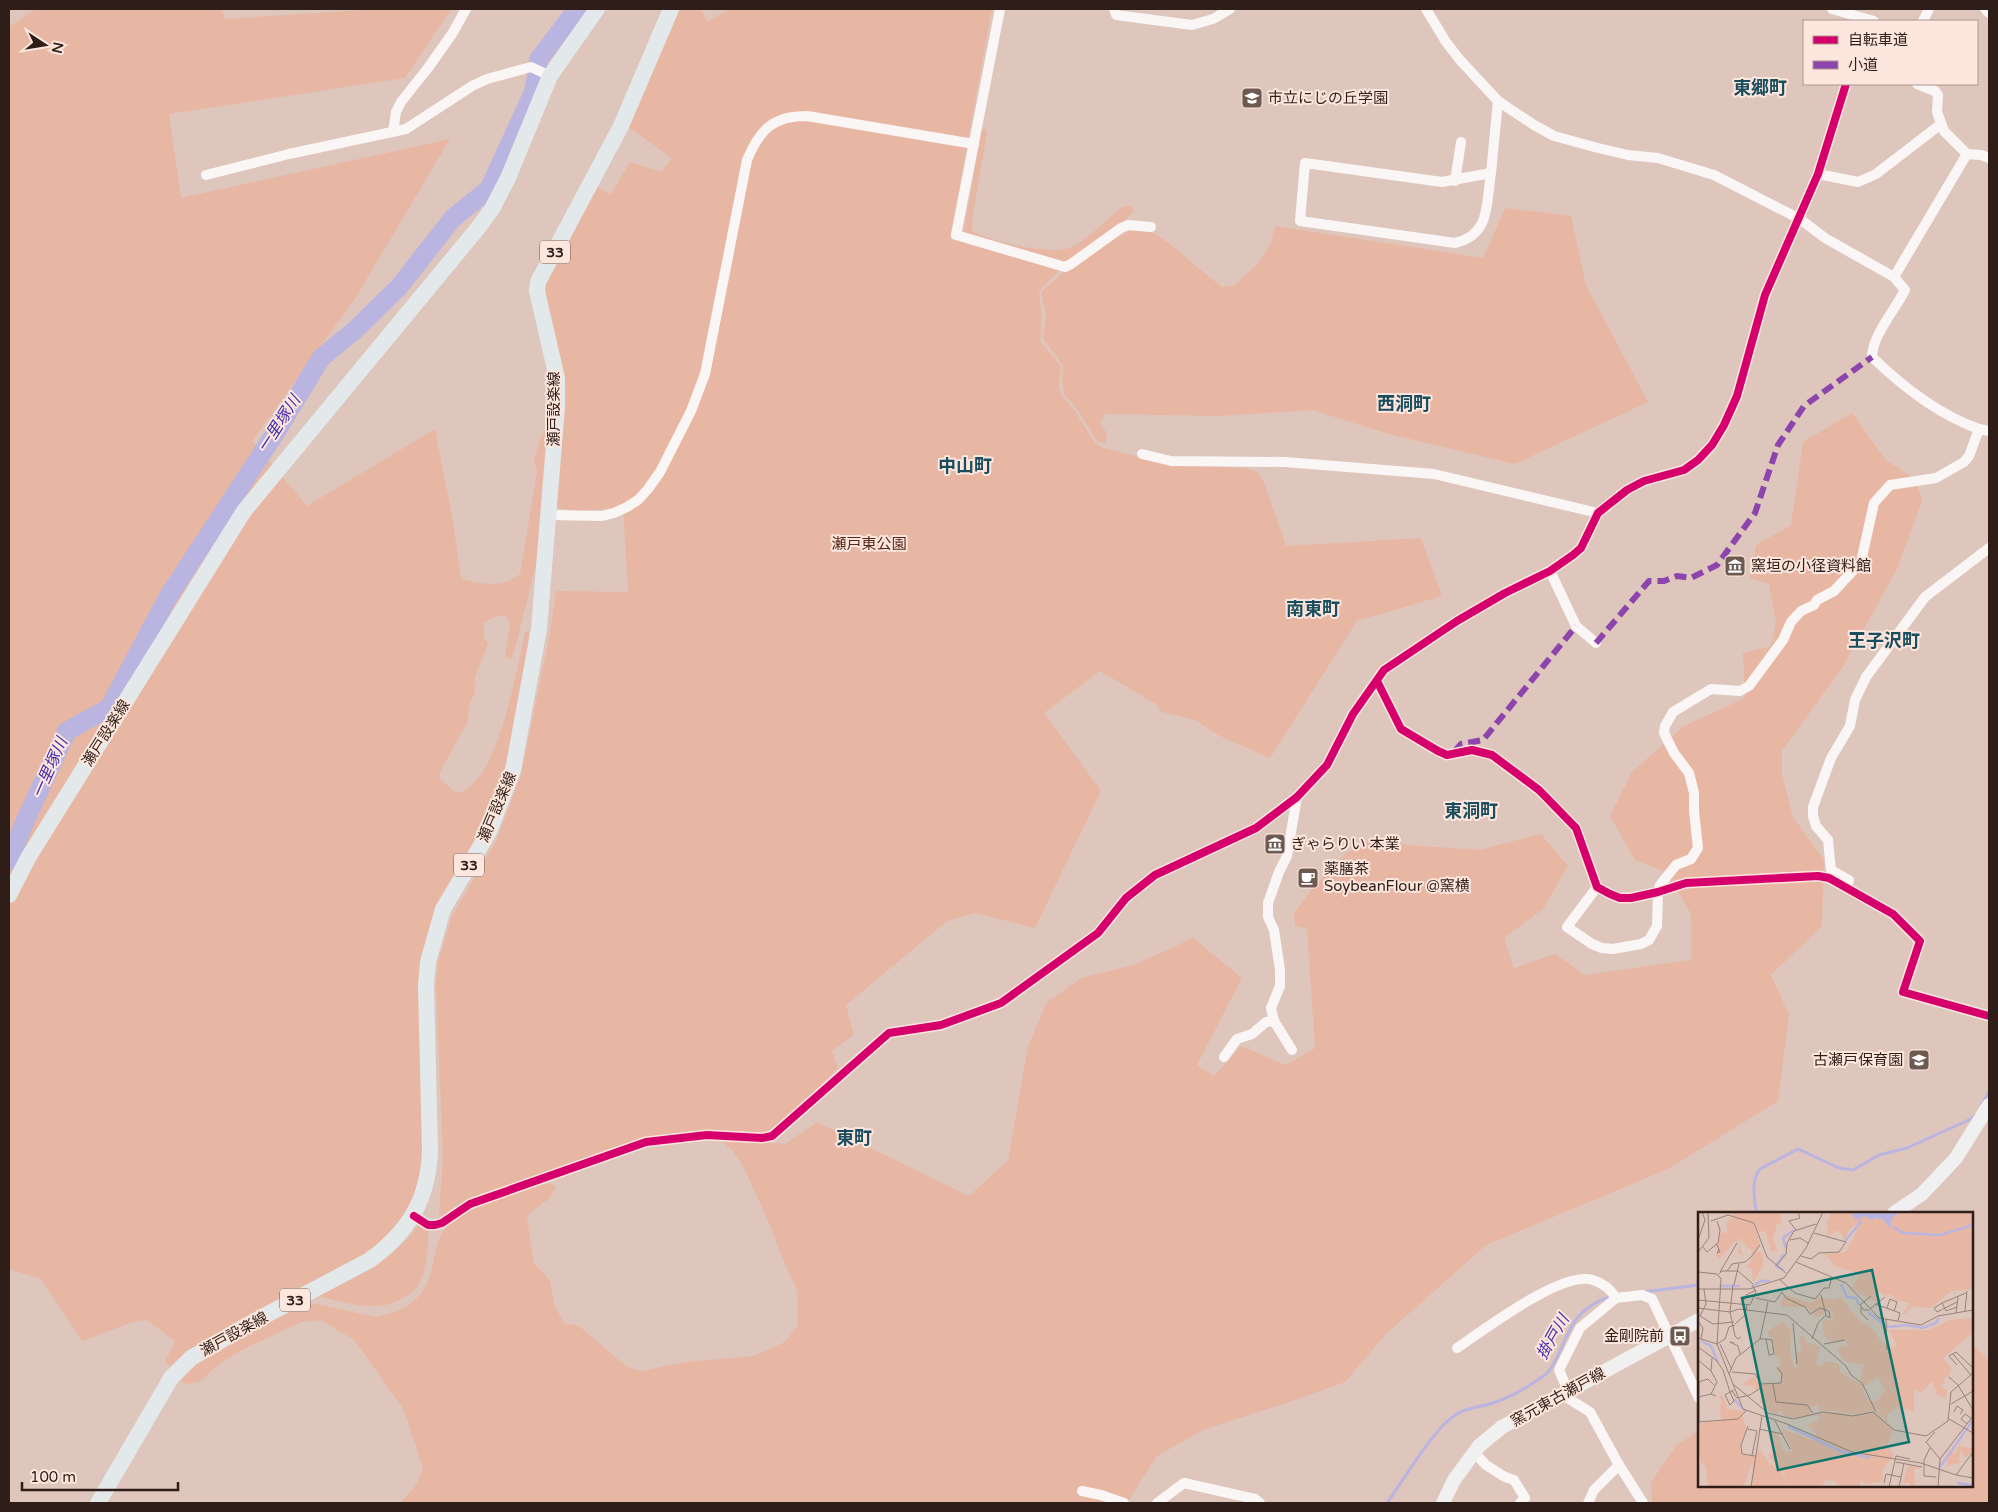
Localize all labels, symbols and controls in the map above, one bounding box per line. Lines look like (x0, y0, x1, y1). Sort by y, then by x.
north arrow (20, 20, 70, 70)
legend (1803, 20, 1978, 85)
text: 自転車道 (1848, 31, 1908, 49)
text: N (48, 40, 67, 55)
text: 小道 (1848, 56, 1878, 74)
district label: 東郷町 (1733, 77, 1787, 99)
school or university icon: 市立にじの丘学園 (1240, 86, 1264, 110)
place label: 市立にじの丘学園 (1268, 89, 1388, 107)
road number: 33 (540, 240, 570, 264)
street label: 瀬戸設楽線 (545, 371, 563, 447)
water label: 一里塚川 (253, 390, 306, 456)
district label: 西洞町 (1377, 393, 1431, 415)
district label: 中山町 (938, 455, 992, 477)
park label: 瀬戸東公園 (831, 535, 907, 553)
museum icon: 窯垣の小径資料館 (1723, 554, 1747, 578)
place label: 窯垣の小径資料館 (1751, 557, 1871, 575)
district label: 南東町 (1286, 598, 1340, 620)
district label: 王子沢町 (1848, 630, 1920, 652)
street label: 瀬戸設楽線 (78, 696, 134, 770)
water label: 一里塚川 (28, 733, 73, 801)
street label: 瀬戸設楽線 (474, 769, 520, 845)
district label: 東洞町 (1444, 800, 1498, 822)
museum icon: ぎゃらりい 本業 (1263, 832, 1287, 856)
place label: ぎゃらりい 本業 (1291, 835, 1400, 853)
road number: 33 (454, 854, 484, 876)
place label: 薬膳茶 SoybeanFlour @窯横 (1324, 860, 1470, 895)
cafe icon: 薬膳茶 SoybeanFlour @窯横 (1296, 866, 1320, 890)
school or university icon: 古瀬戸保育園 (1907, 1048, 1931, 1072)
place label: 古瀬戸保育園 (1813, 1051, 1903, 1069)
district label: 東町 (836, 1127, 872, 1149)
inset map (1698, 1212, 1973, 1487)
road number: 33 (280, 1288, 310, 1312)
street label: 瀬戸設楽線 (197, 1308, 271, 1360)
water label: 掛戸川 (1532, 1309, 1575, 1363)
bus stop icon: 金剛院前 (1668, 1324, 1692, 1348)
place label: 金剛院前 (1604, 1327, 1664, 1345)
street label: 窯元東古瀬戸線 (1508, 1364, 1608, 1430)
scale bar (22, 1460, 179, 1492)
text: 100 m (30, 1468, 76, 1486)

